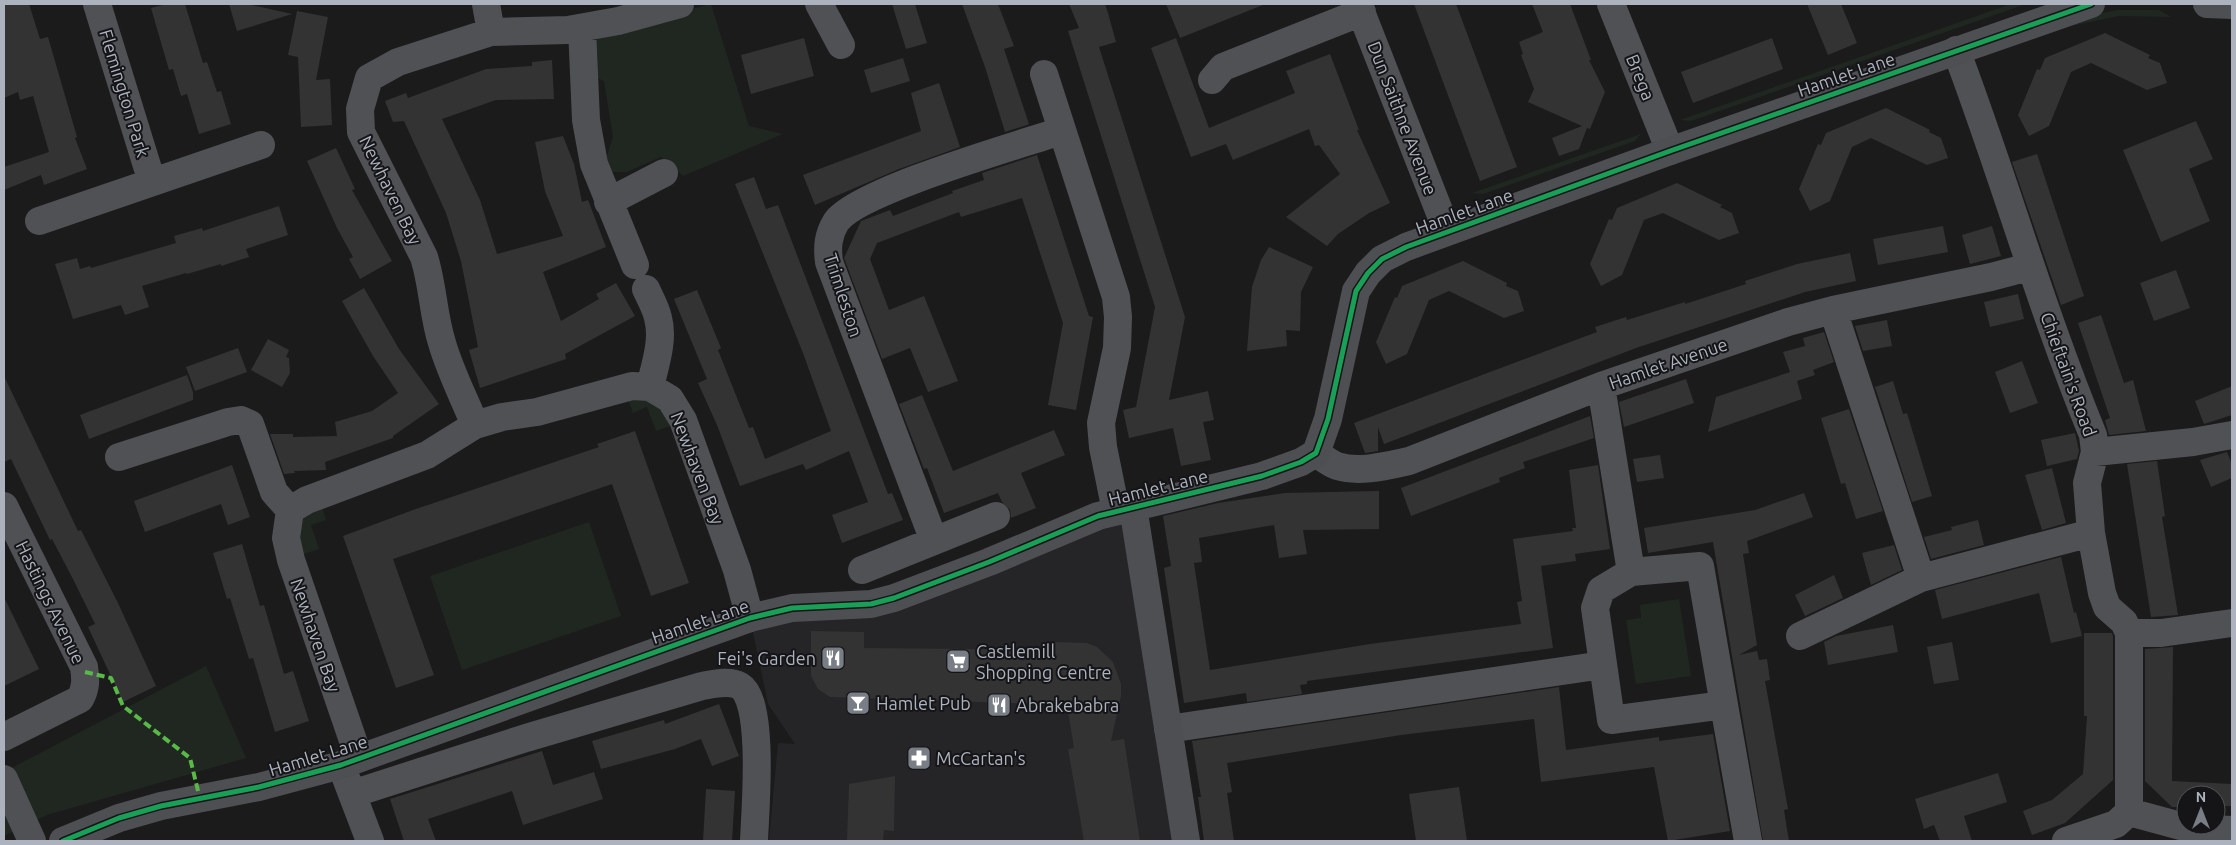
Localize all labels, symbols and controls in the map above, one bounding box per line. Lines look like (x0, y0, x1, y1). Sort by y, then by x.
street label: Flemington Park (96, 27, 154, 159)
street label: Dun Saithne Avenue (1364, 38, 1442, 198)
street label: Hamlet Lane (1795, 48, 1897, 100)
street label: Brega (1623, 51, 1659, 103)
street label: Newhaven Bay (356, 132, 426, 248)
street label: Hamlet Lane (1413, 184, 1515, 238)
street label: Trimleston (821, 251, 867, 339)
street label: Chieftain's Road (2037, 309, 2101, 439)
street label: Hamlet Avenue (1606, 333, 1730, 393)
street label: Newhaven Bay (667, 409, 729, 527)
street label: Hamlet Lane (1106, 465, 1210, 509)
street label: Hastings Avenue (13, 537, 89, 667)
street label: Newhaven Bay (287, 576, 345, 695)
street label: Hamlet Lane (649, 595, 751, 647)
place label: Castlemill Shopping Centre (976, 641, 1111, 682)
restaurant icon: Fei's Garden (820, 645, 846, 671)
place label: Fei's Garden (717, 648, 816, 668)
supermarket icon: Castlemill Shopping Centre (945, 648, 971, 674)
bar icon: Hamlet Pub (845, 690, 871, 716)
restaurant icon: Abrakebabra (986, 692, 1012, 718)
place label: Hamlet Pub (876, 693, 971, 713)
place label: Abrakebabra (1016, 695, 1119, 715)
street label: Hamlet Lane (266, 731, 370, 779)
pharmacy icon: McCartan's (906, 745, 932, 771)
place label: McCartan's (936, 748, 1026, 768)
north arrow (2176, 785, 2226, 835)
text: N (2196, 789, 2206, 805)

